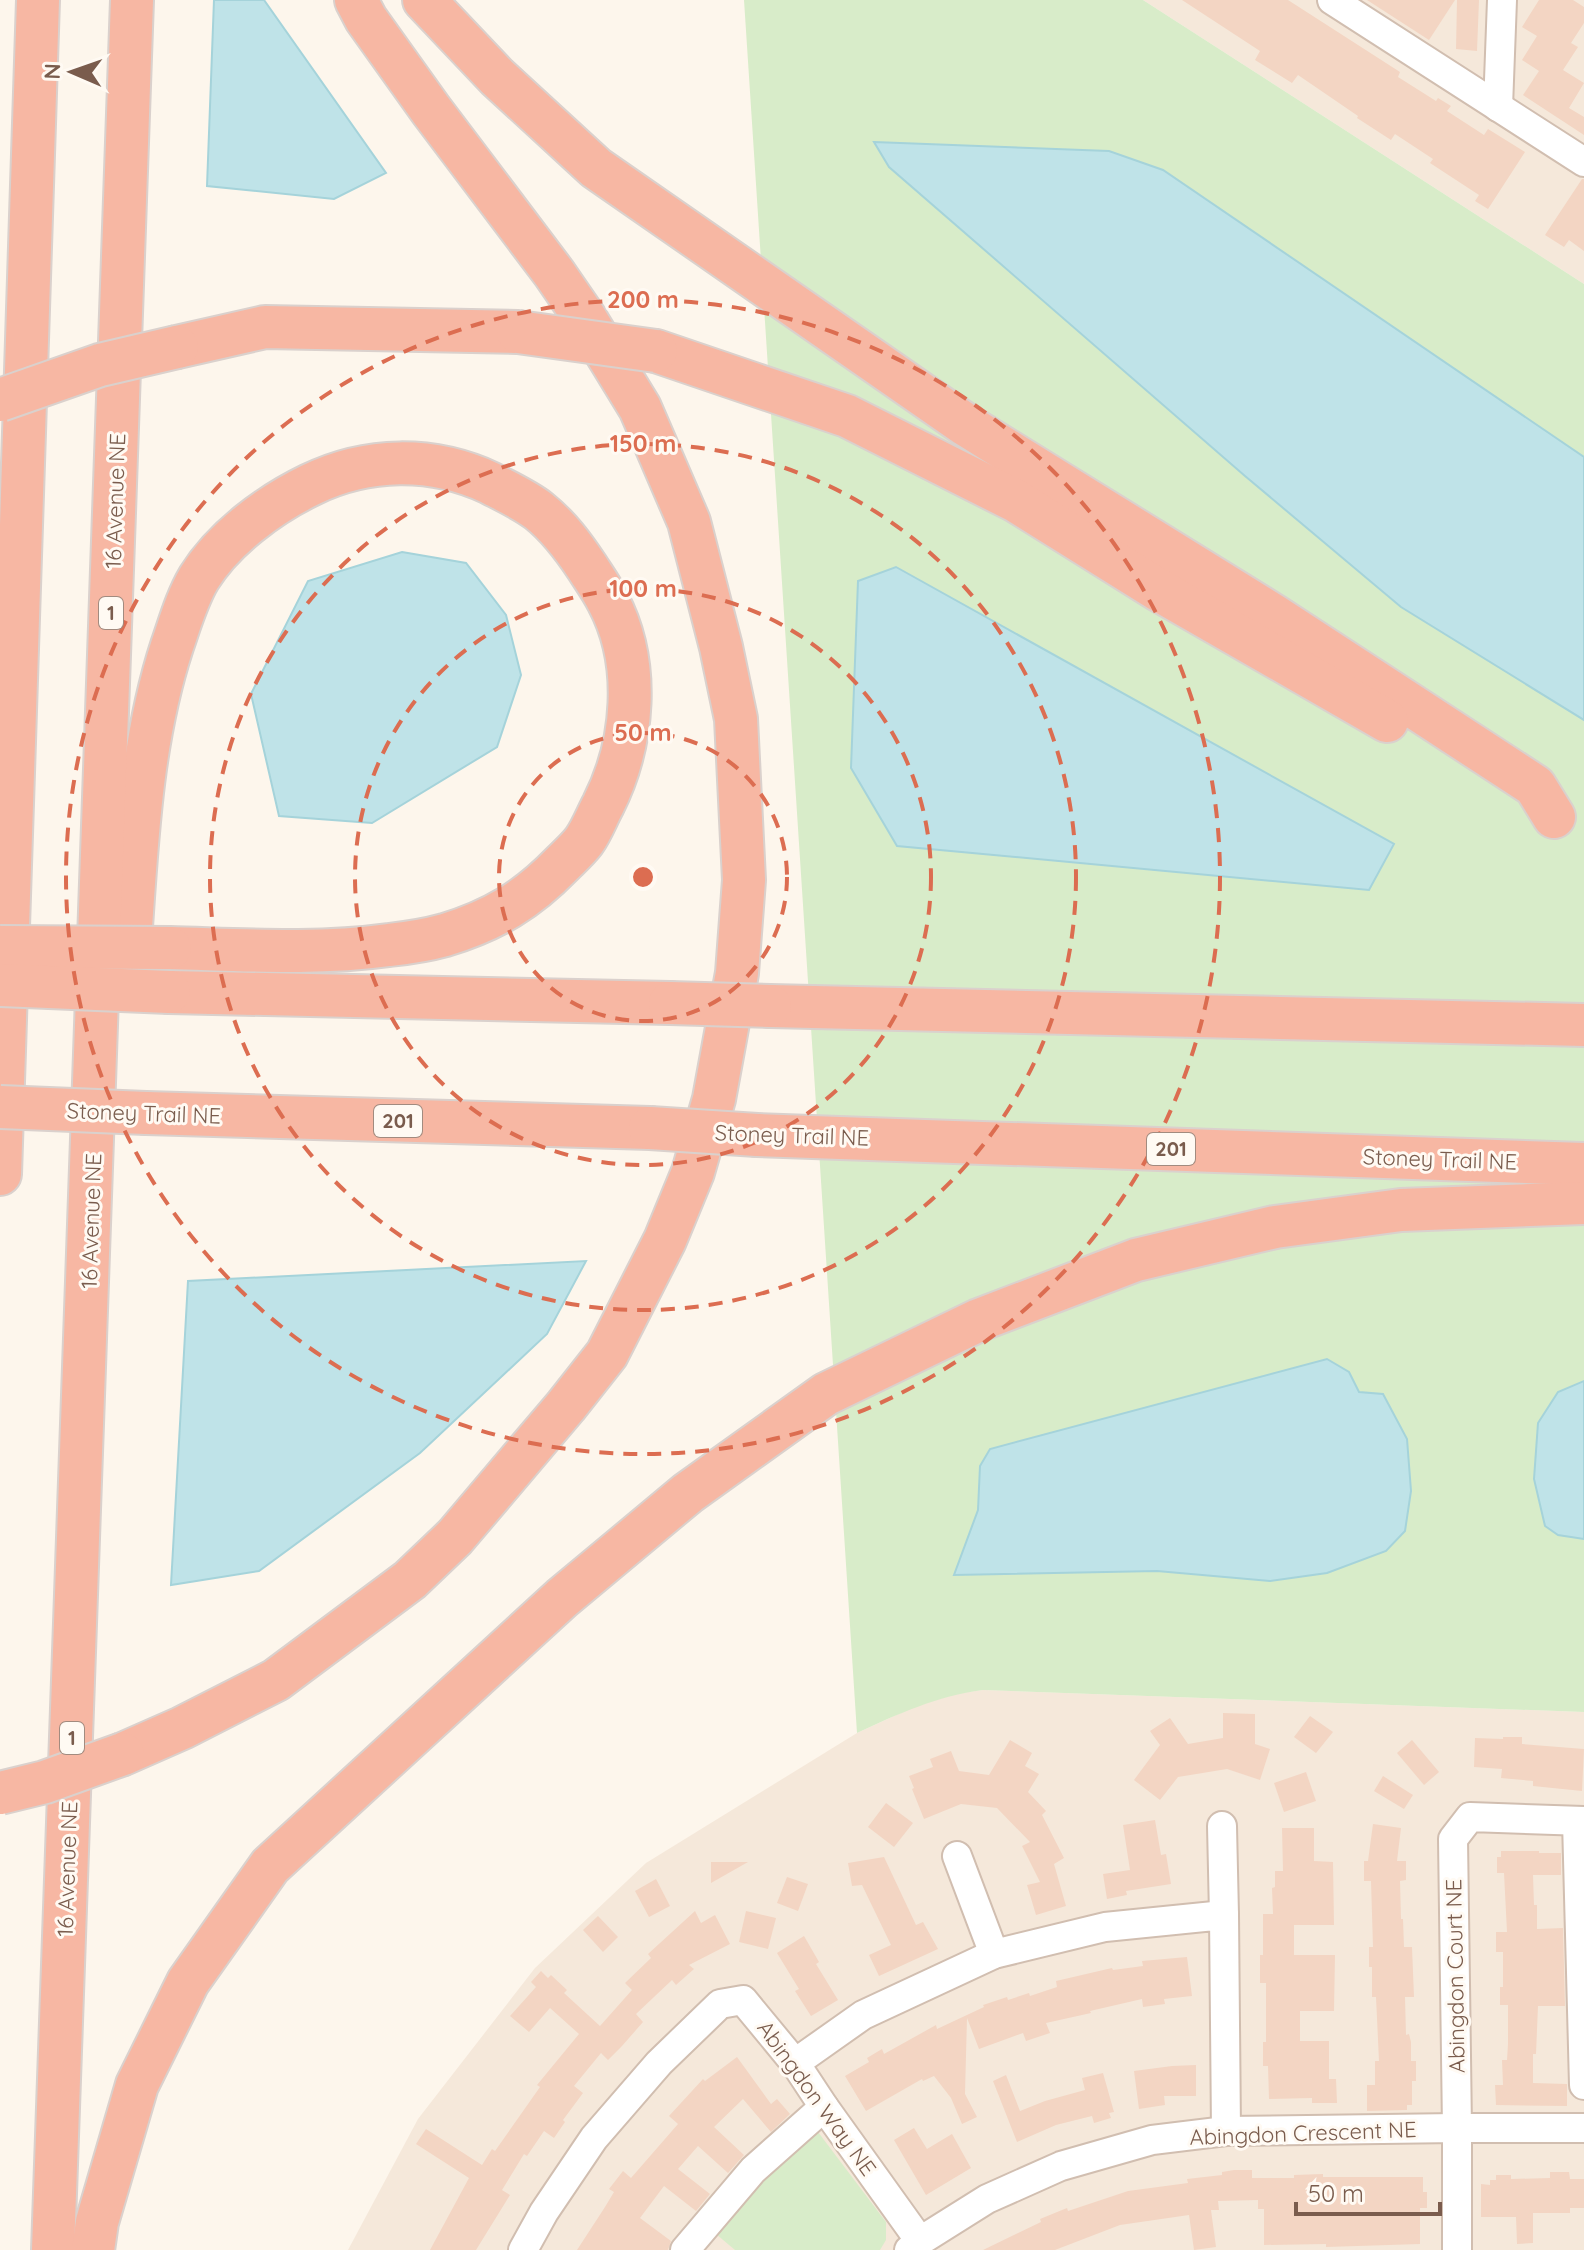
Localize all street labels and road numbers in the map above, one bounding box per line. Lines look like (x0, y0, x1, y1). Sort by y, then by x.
street label: 16 Avenue NE (99, 433, 131, 569)
road number: 1 (99, 597, 123, 629)
street label: Stoney Trail NE (66, 1096, 222, 1130)
road number: 201 (374, 1105, 422, 1137)
street label: Stoney Trail NE (714, 1118, 870, 1152)
road number: 201 (1147, 1133, 1195, 1165)
street label: Stoney Trail NE (1362, 1142, 1518, 1176)
street label: 16 Avenue NE (75, 1153, 107, 1289)
road number: 1 (60, 1722, 84, 1754)
street label: 16 Avenue NE (51, 1801, 83, 1937)
street label: Abingdon Court NE (1439, 1879, 1471, 2073)
street label: Abingdon Way NE (751, 2015, 883, 2181)
street label: Abingdon Crescent NE (1189, 2115, 1417, 2151)

